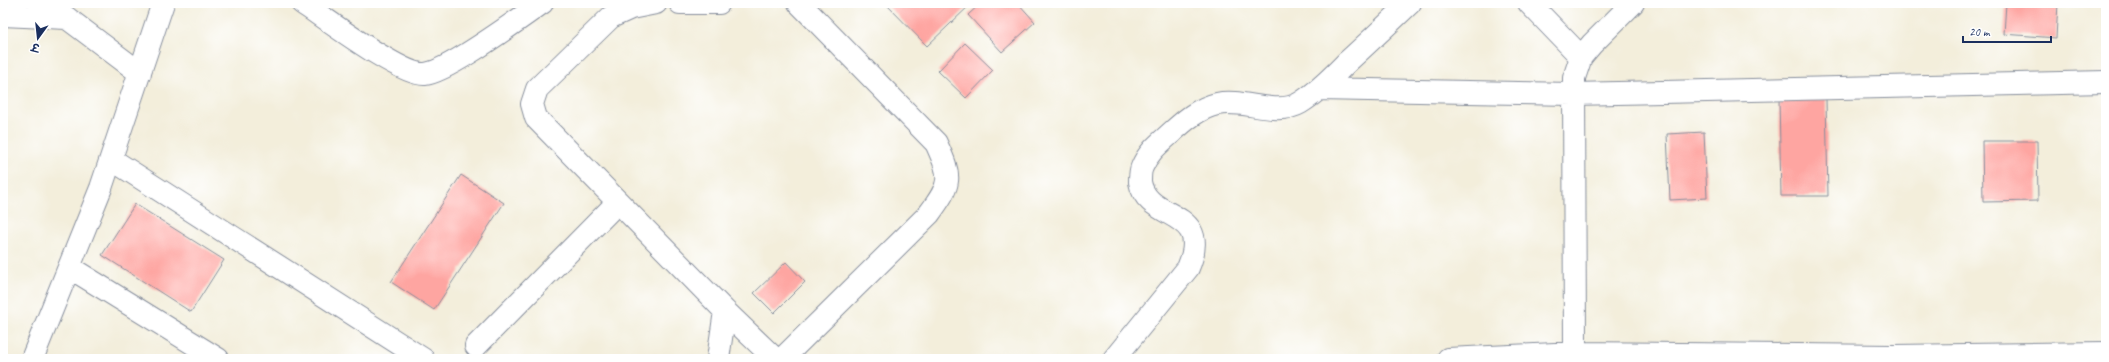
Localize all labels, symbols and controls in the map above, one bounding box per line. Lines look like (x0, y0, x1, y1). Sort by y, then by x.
north arrow (18, 18, 58, 58)
scale bar (1963, 18, 2051, 44)
text: 20 m (1969, 24, 1991, 40)
text: उ (28, 40, 42, 56)

